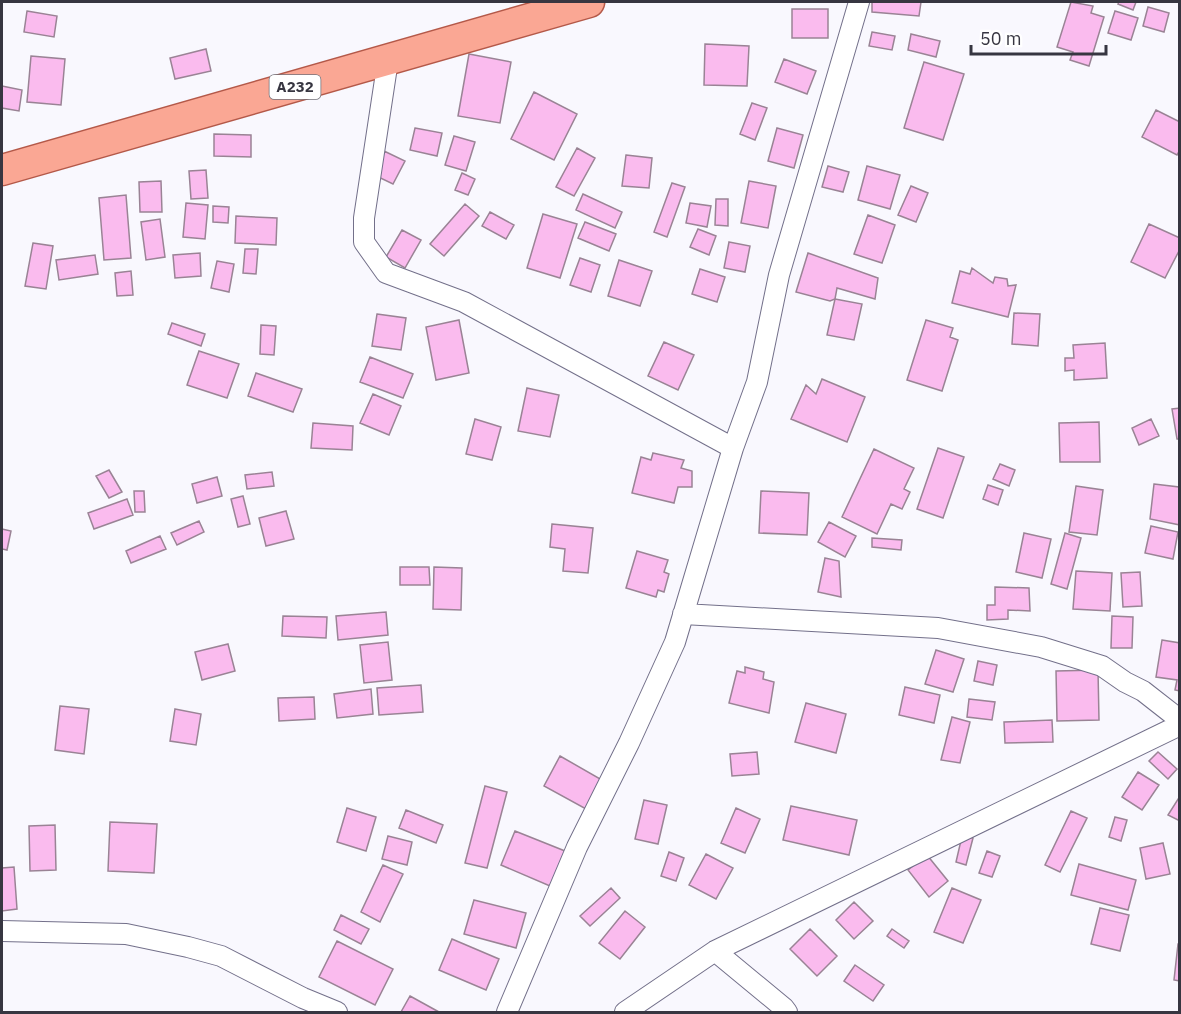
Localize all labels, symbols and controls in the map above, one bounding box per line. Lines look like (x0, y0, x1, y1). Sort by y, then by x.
scale bar (971, 18, 1106, 56)
text: 50 m (980, 27, 1022, 50)
road number: A232 (270, 75, 320, 99)

